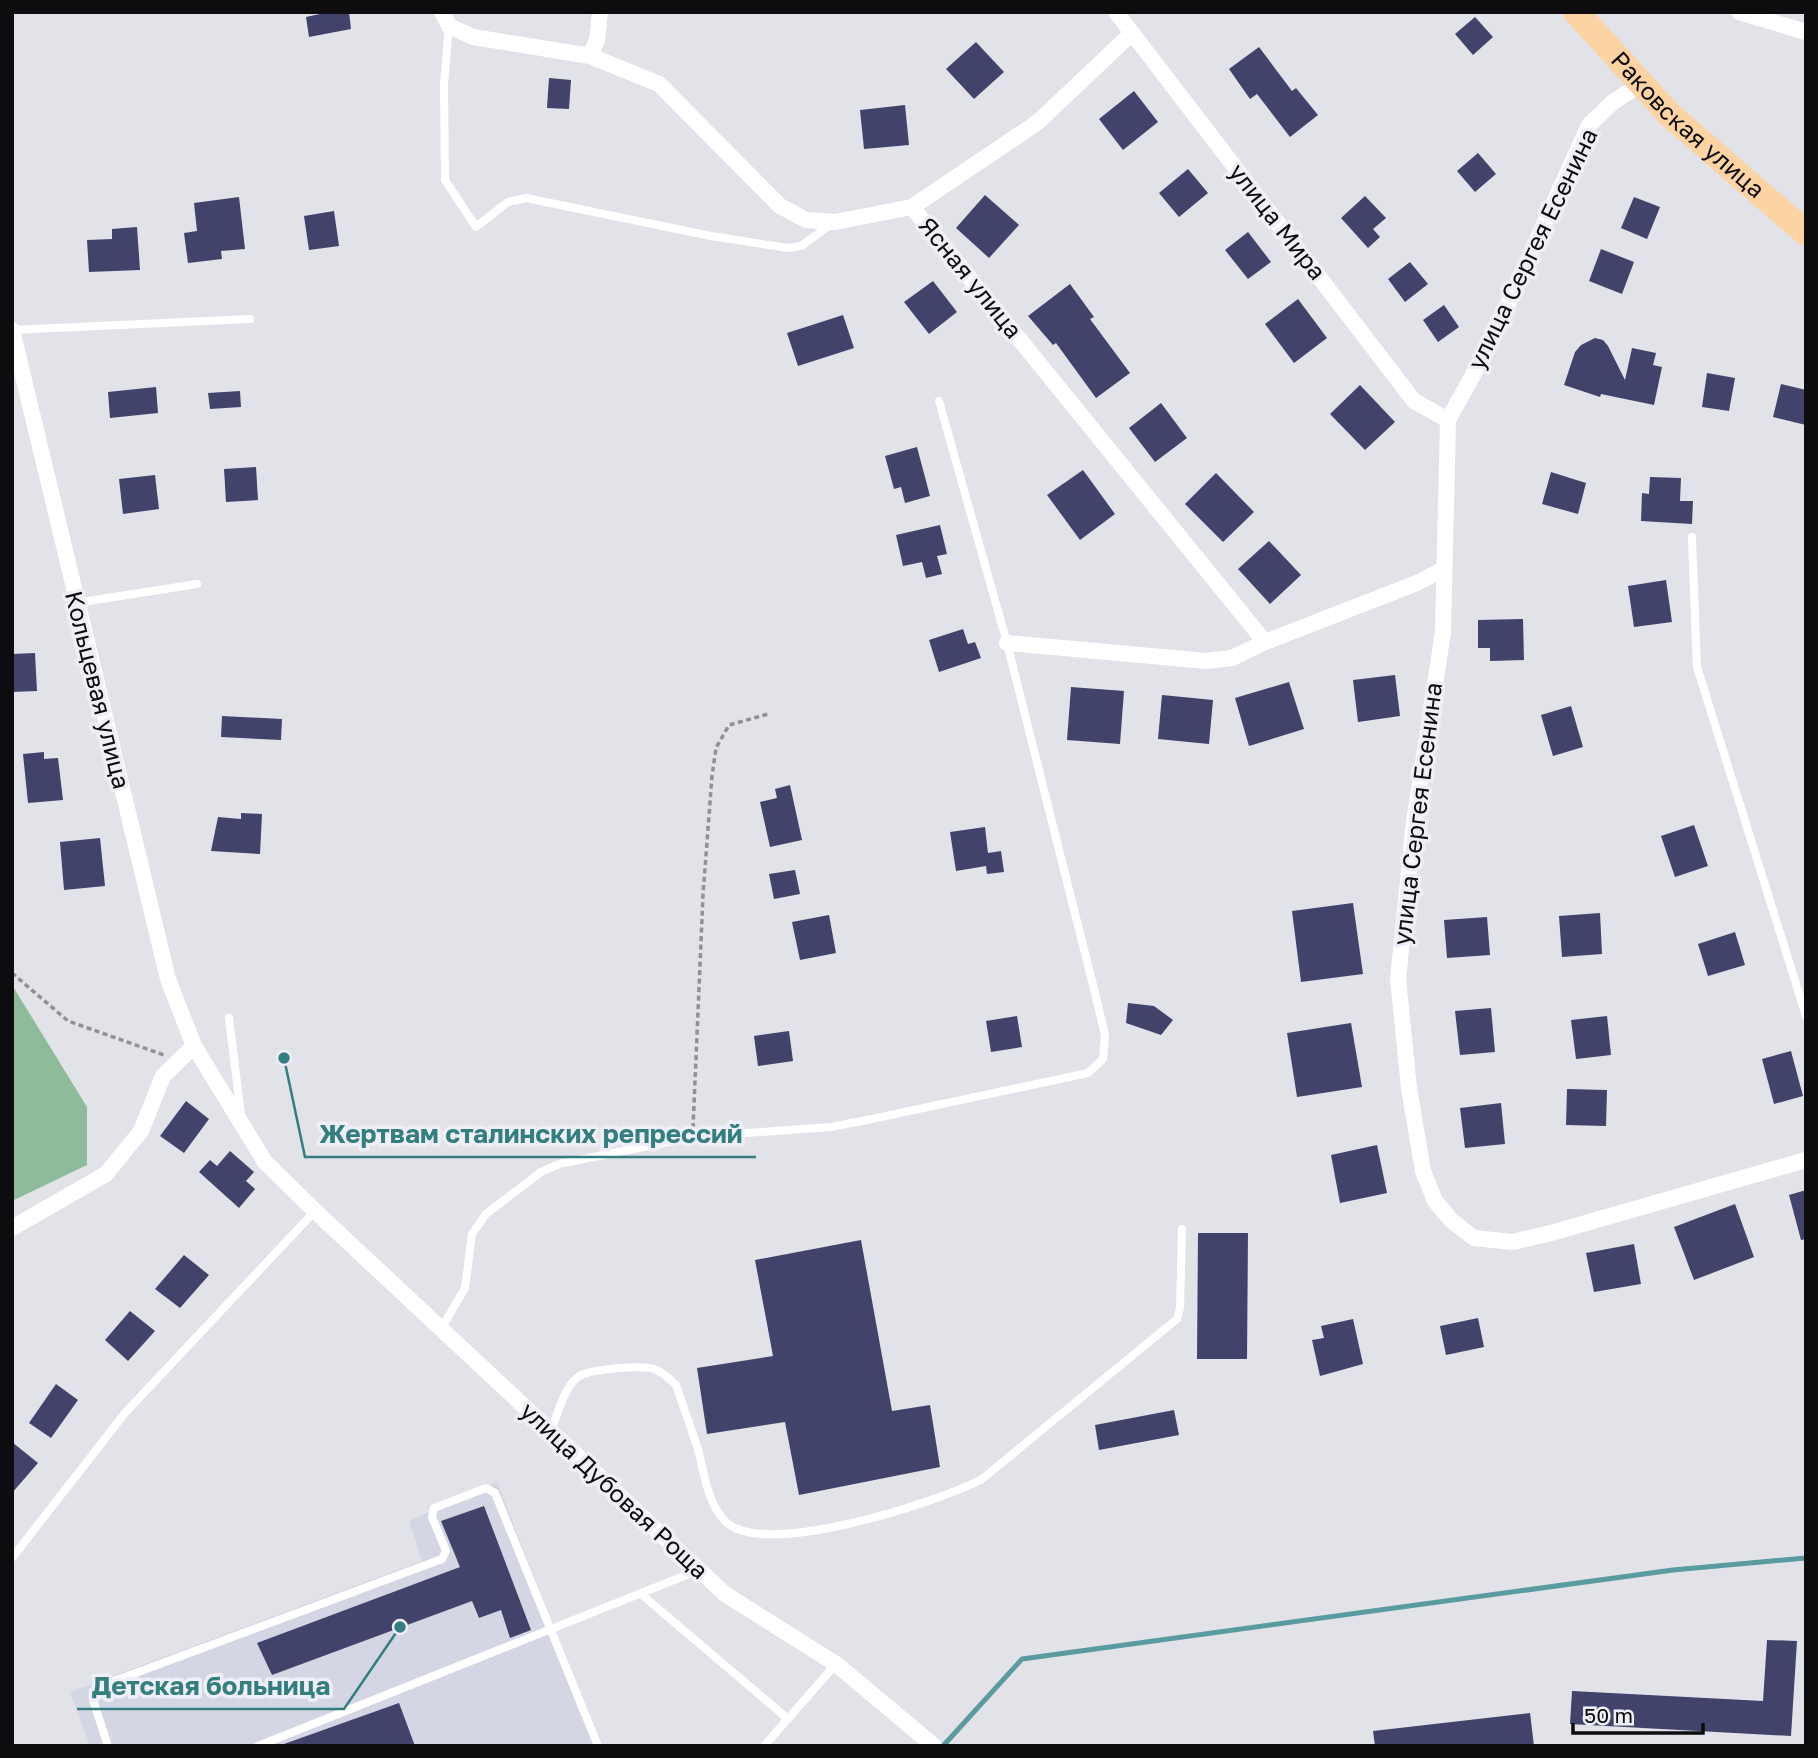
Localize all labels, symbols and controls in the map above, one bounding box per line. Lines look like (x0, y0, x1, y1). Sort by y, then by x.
street label: Раковская улица (1606, 44, 1771, 203)
street label: улица Сергея Есенина (1461, 123, 1603, 374)
street label: улица Мира (1224, 157, 1333, 285)
street label: Ясная улица (913, 211, 1029, 344)
street label: Кольцевая улица (60, 588, 137, 792)
street label: улица Сергея Есенина (1386, 681, 1447, 947)
callout: Жертвам сталинских репрессий (305, 1110, 756, 1157)
text: Жертвам сталинских репрессий (319, 1118, 743, 1149)
street label: улица Дубовая Роща (515, 1395, 715, 1584)
callout: Детская больница (77, 1662, 344, 1709)
text: Детская больница (92, 1670, 330, 1701)
scale bar (1573, 1692, 1702, 1736)
text: 50 m (1584, 1702, 1633, 1728)

